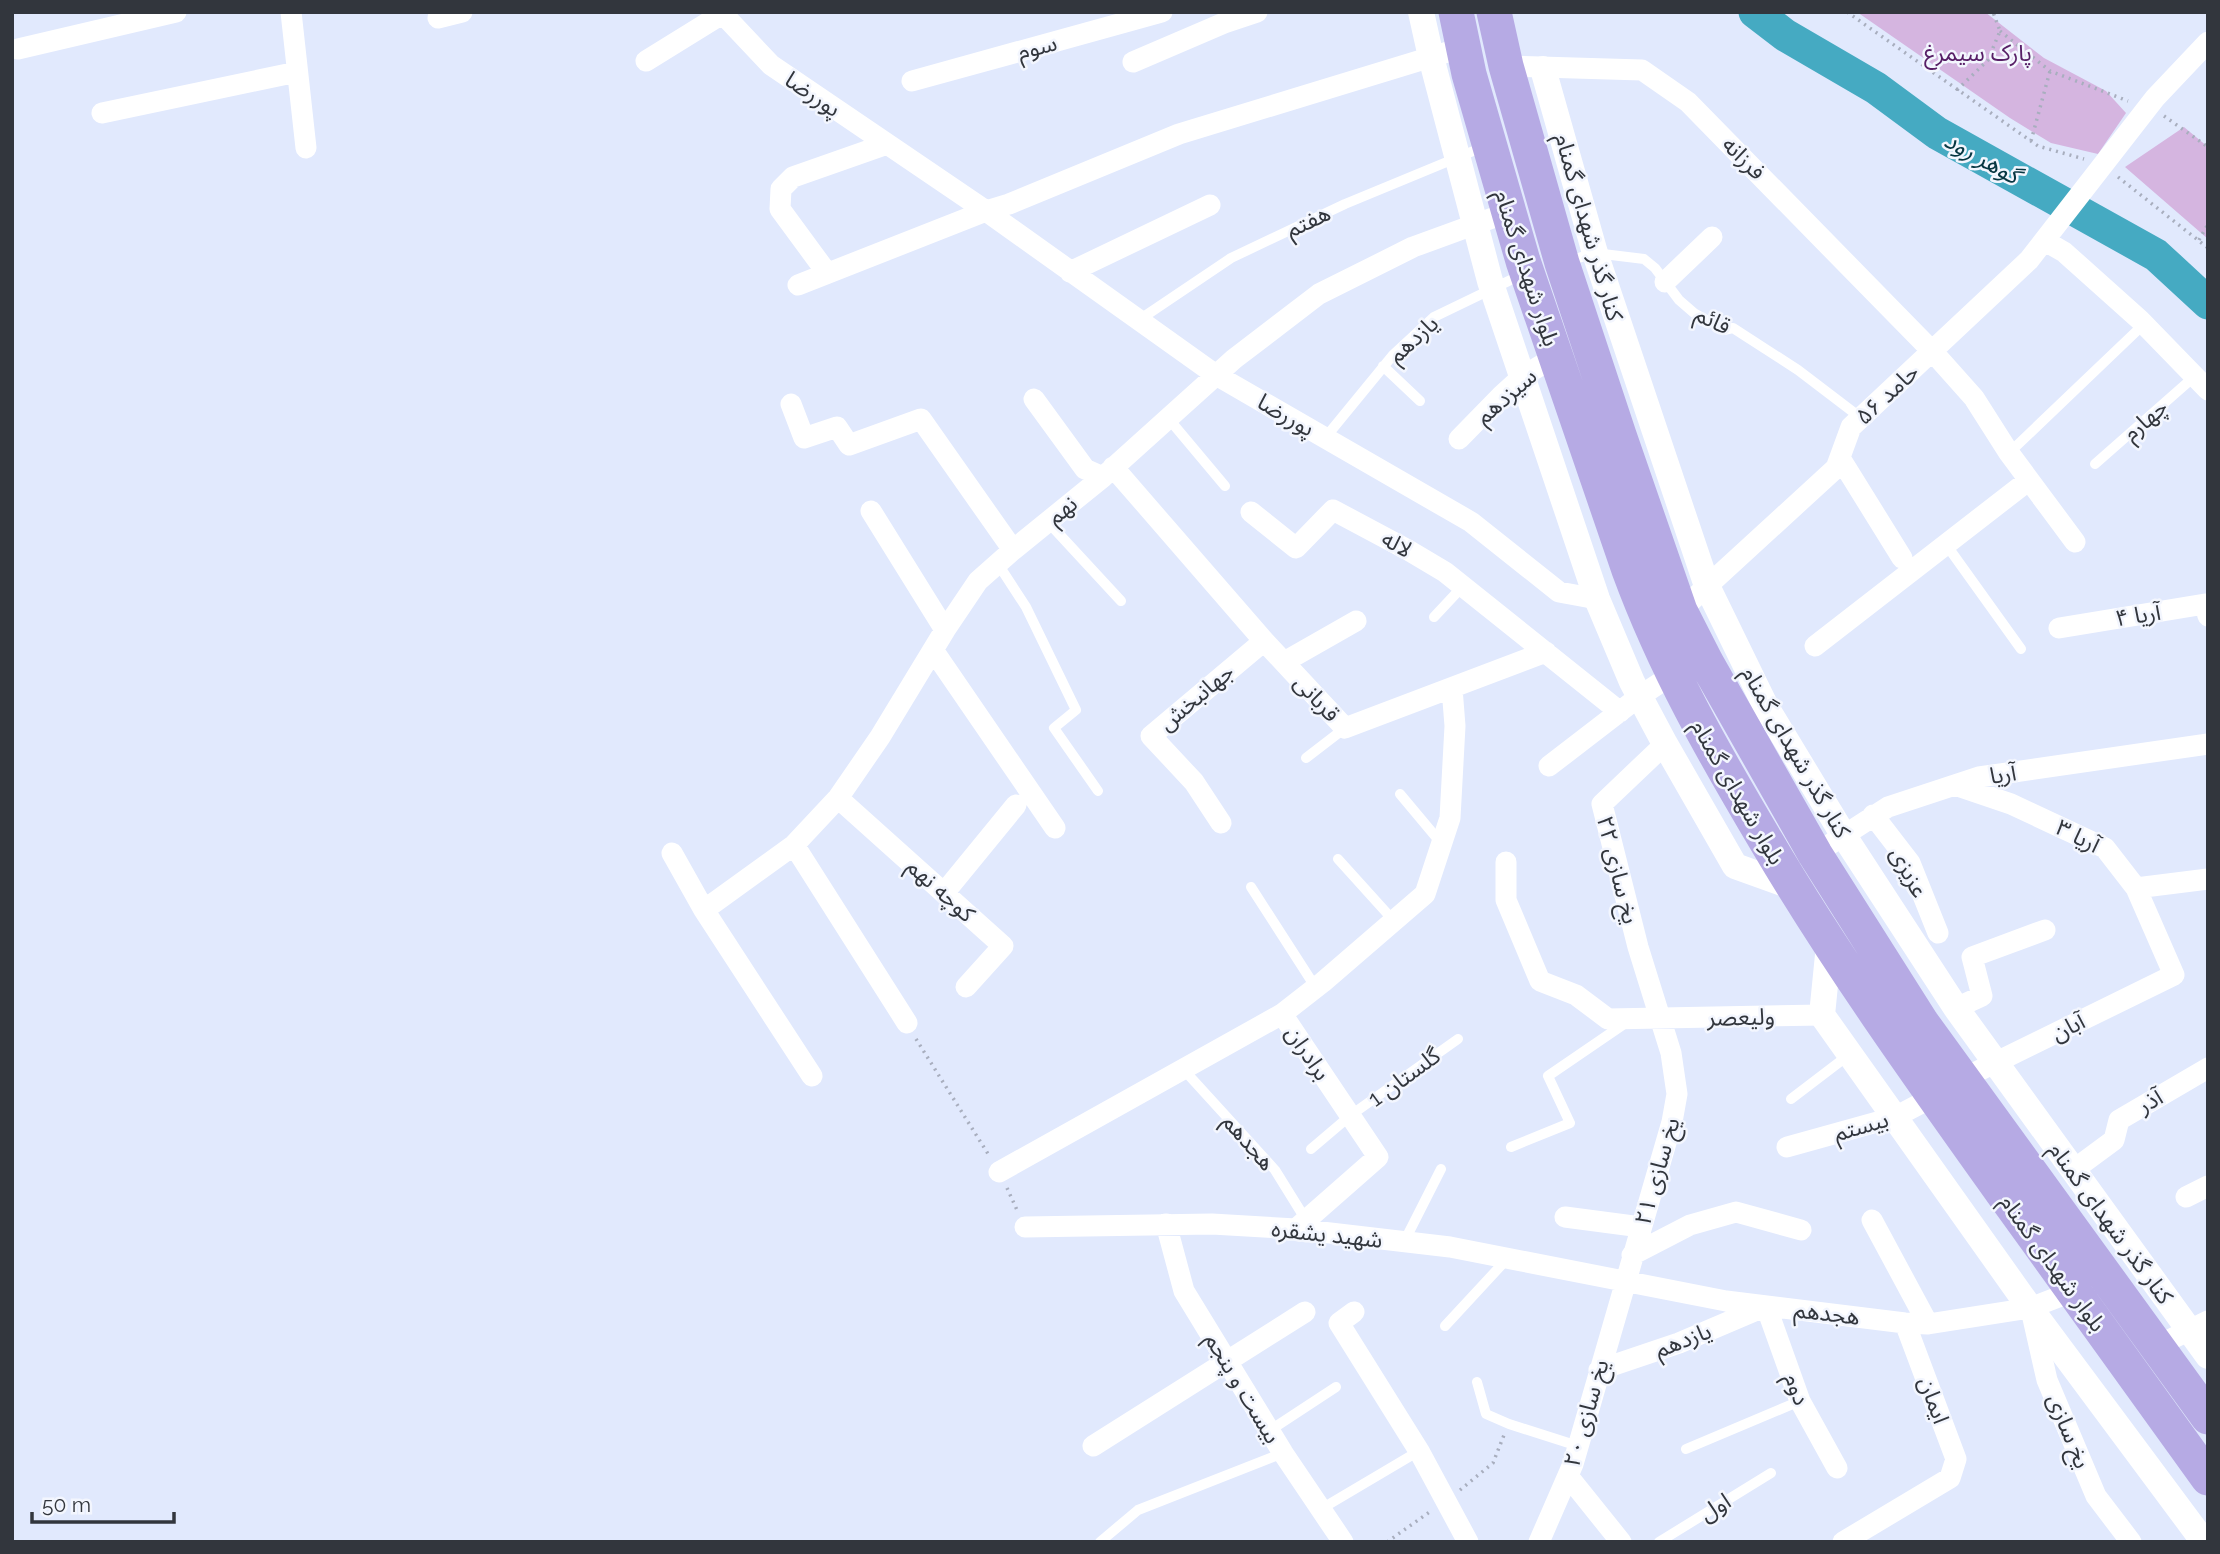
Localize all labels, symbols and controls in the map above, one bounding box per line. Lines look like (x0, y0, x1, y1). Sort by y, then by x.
street label: سوم (1014, 28, 1061, 70)
park label: پارک سیمرغ (1924, 39, 2032, 70)
street label: پوررضا (779, 65, 846, 124)
water label: گوهر رود (1940, 125, 2029, 192)
street label: کنار گذر شهدای گمنام (1545, 130, 1629, 326)
street label: فرزانه (1716, 130, 1772, 186)
street label: بلوار شهدای گمنام (1485, 186, 1565, 351)
street label: هفتم (1281, 199, 1336, 246)
street label: قائم (1689, 300, 1735, 343)
street label: یازدهم (1382, 309, 1446, 371)
street label: حامد ۵۶ (1849, 358, 1924, 430)
street label: سیزدهم (1470, 362, 1544, 432)
street label: پوررضا (1252, 388, 1320, 443)
street label: چهارم (2117, 393, 2176, 450)
street label: نهم (1041, 489, 1085, 533)
street label: لاله (1377, 524, 1417, 563)
street label: آریا ۴ (2113, 597, 2164, 632)
street label: جهانبخش (1153, 657, 1239, 736)
street label: کنار گذر شهدای گمنام (1732, 661, 1857, 845)
street label: قربانی (1288, 668, 1346, 728)
street label: بلوار شهدای گمنام (1682, 714, 1791, 872)
street label: آریا (1988, 758, 2020, 790)
street label: یخ سازی ۲۲ (1588, 813, 1645, 928)
street label: آریا ۳ (2051, 813, 2106, 859)
street label: عزیزی (1884, 842, 1934, 902)
street label: کوچه نهم (899, 852, 981, 930)
street label: ولیعصر (1706, 1002, 1775, 1032)
street label: آبان (2047, 1006, 2090, 1046)
street label: برادران (1280, 1020, 1336, 1086)
street label: گلستان 1 (1362, 1041, 1446, 1112)
street label: آذر (2131, 1082, 2169, 1120)
street label: بیستم (1830, 1105, 1893, 1150)
street label: هجدهم (1214, 1108, 1281, 1178)
street label: یخ سازی ۲۱ (1628, 1114, 1689, 1229)
street label: کنار گذر شهدای گمنام (2040, 1136, 2180, 1312)
street label: بلوار شهدای گمنام (1991, 1189, 2112, 1340)
street label: شهید یشقره (1270, 1214, 1384, 1254)
street label: هجدهم (1792, 1295, 1862, 1334)
street label: یازدهم (1651, 1316, 1716, 1366)
street label: بیست و پنجم (1197, 1328, 1287, 1450)
street label: یخ سازی ۲۰ (1557, 1356, 1618, 1471)
street label: دوم (1774, 1369, 1816, 1411)
street label: ایمان (1914, 1373, 1955, 1427)
street label: یخ سازی (2039, 1389, 2097, 1474)
scale bar (32, 1480, 173, 1524)
street label: اول (1694, 1487, 1736, 1527)
text: 50 m (42, 1492, 91, 1517)

